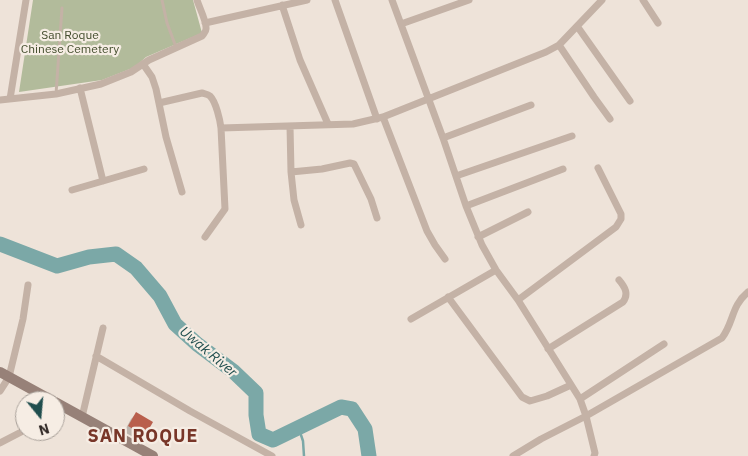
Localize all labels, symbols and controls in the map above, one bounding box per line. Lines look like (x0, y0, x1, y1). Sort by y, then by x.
park label: San Roque Chinese Cemetery (21, 29, 119, 57)
water label: Uwak River (176, 323, 240, 381)
north arrow (15, 391, 65, 441)
text: N (37, 419, 52, 439)
district label: SAN ROQUE (86, 426, 200, 448)

